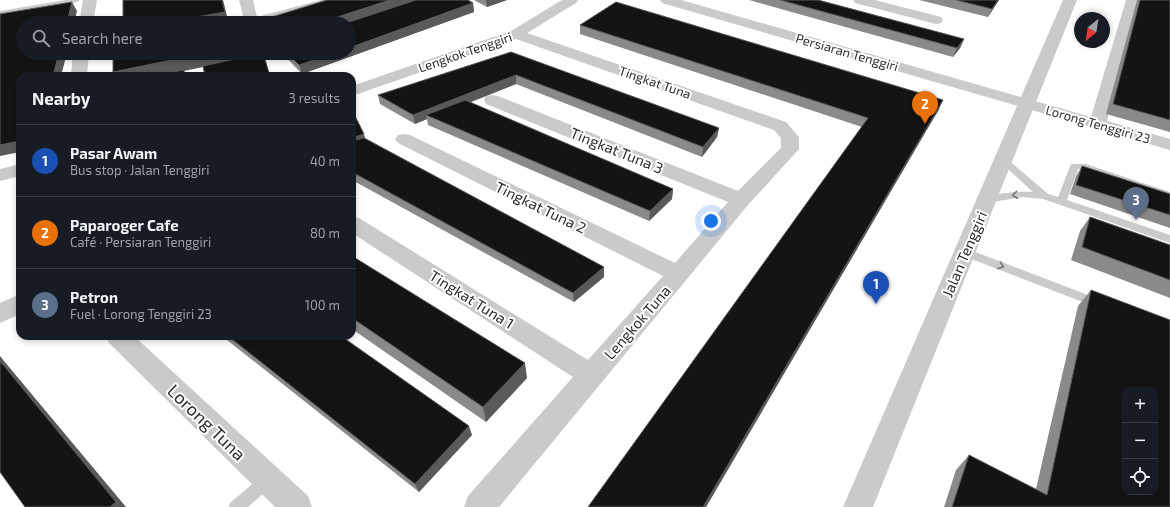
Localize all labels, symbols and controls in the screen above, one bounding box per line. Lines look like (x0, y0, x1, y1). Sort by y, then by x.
north arrow (1074, 12, 1110, 48)
search box (16, 16, 356, 60)
icon: search (30, 27, 52, 49)
street label: Lengkok Tenggiri (416, 28, 514, 76)
text: Search here (62, 29, 143, 47)
street label: Persiaran Tenggiri (794, 30, 900, 74)
street label: Tingkat Tuna (617, 62, 693, 102)
text: Nearby (32, 88, 90, 108)
text: 3 results (289, 90, 340, 106)
pin: 2 (912, 91, 938, 124)
street label: Lorong Tenggiri 23 (1044, 101, 1152, 147)
street label: Tingkat Tuna 3 (568, 123, 666, 177)
text: Pasar Awam (70, 144, 157, 162)
text: 1 (42, 153, 48, 169)
text: 40 m (310, 153, 340, 169)
text: Bus stop · Jalan Tenggiri (70, 162, 210, 178)
street label: Tingkat Tuna 2 (493, 177, 589, 237)
pin: 3 (1123, 187, 1149, 220)
one-way arrow (1012, 190, 1018, 199)
street label: Jalan Tenggiri (938, 208, 990, 300)
your location (701, 211, 721, 231)
text: Paparoger Cafe (70, 216, 179, 234)
text: 2 (41, 225, 49, 241)
text: 80 m (310, 225, 340, 241)
text: Café · Persiaran Tenggiri (70, 234, 211, 250)
one-way arrow (998, 262, 1005, 270)
street label: Tingkat Tuna 1 (426, 266, 518, 332)
pin: 1 (863, 271, 889, 304)
street label: Lengkok Tuna (600, 281, 674, 363)
text: Petron (70, 288, 118, 306)
text: 3 (41, 297, 49, 313)
text: 100 m (305, 297, 340, 313)
text: Fuel · Lorong Tenggiri 23 (70, 306, 212, 322)
street label: Lorong Tuna (163, 379, 251, 465)
map controls (1122, 387, 1158, 495)
button: + (1122, 387, 1158, 423)
button: − (1122, 423, 1158, 459)
button: locate (1122, 459, 1158, 495)

